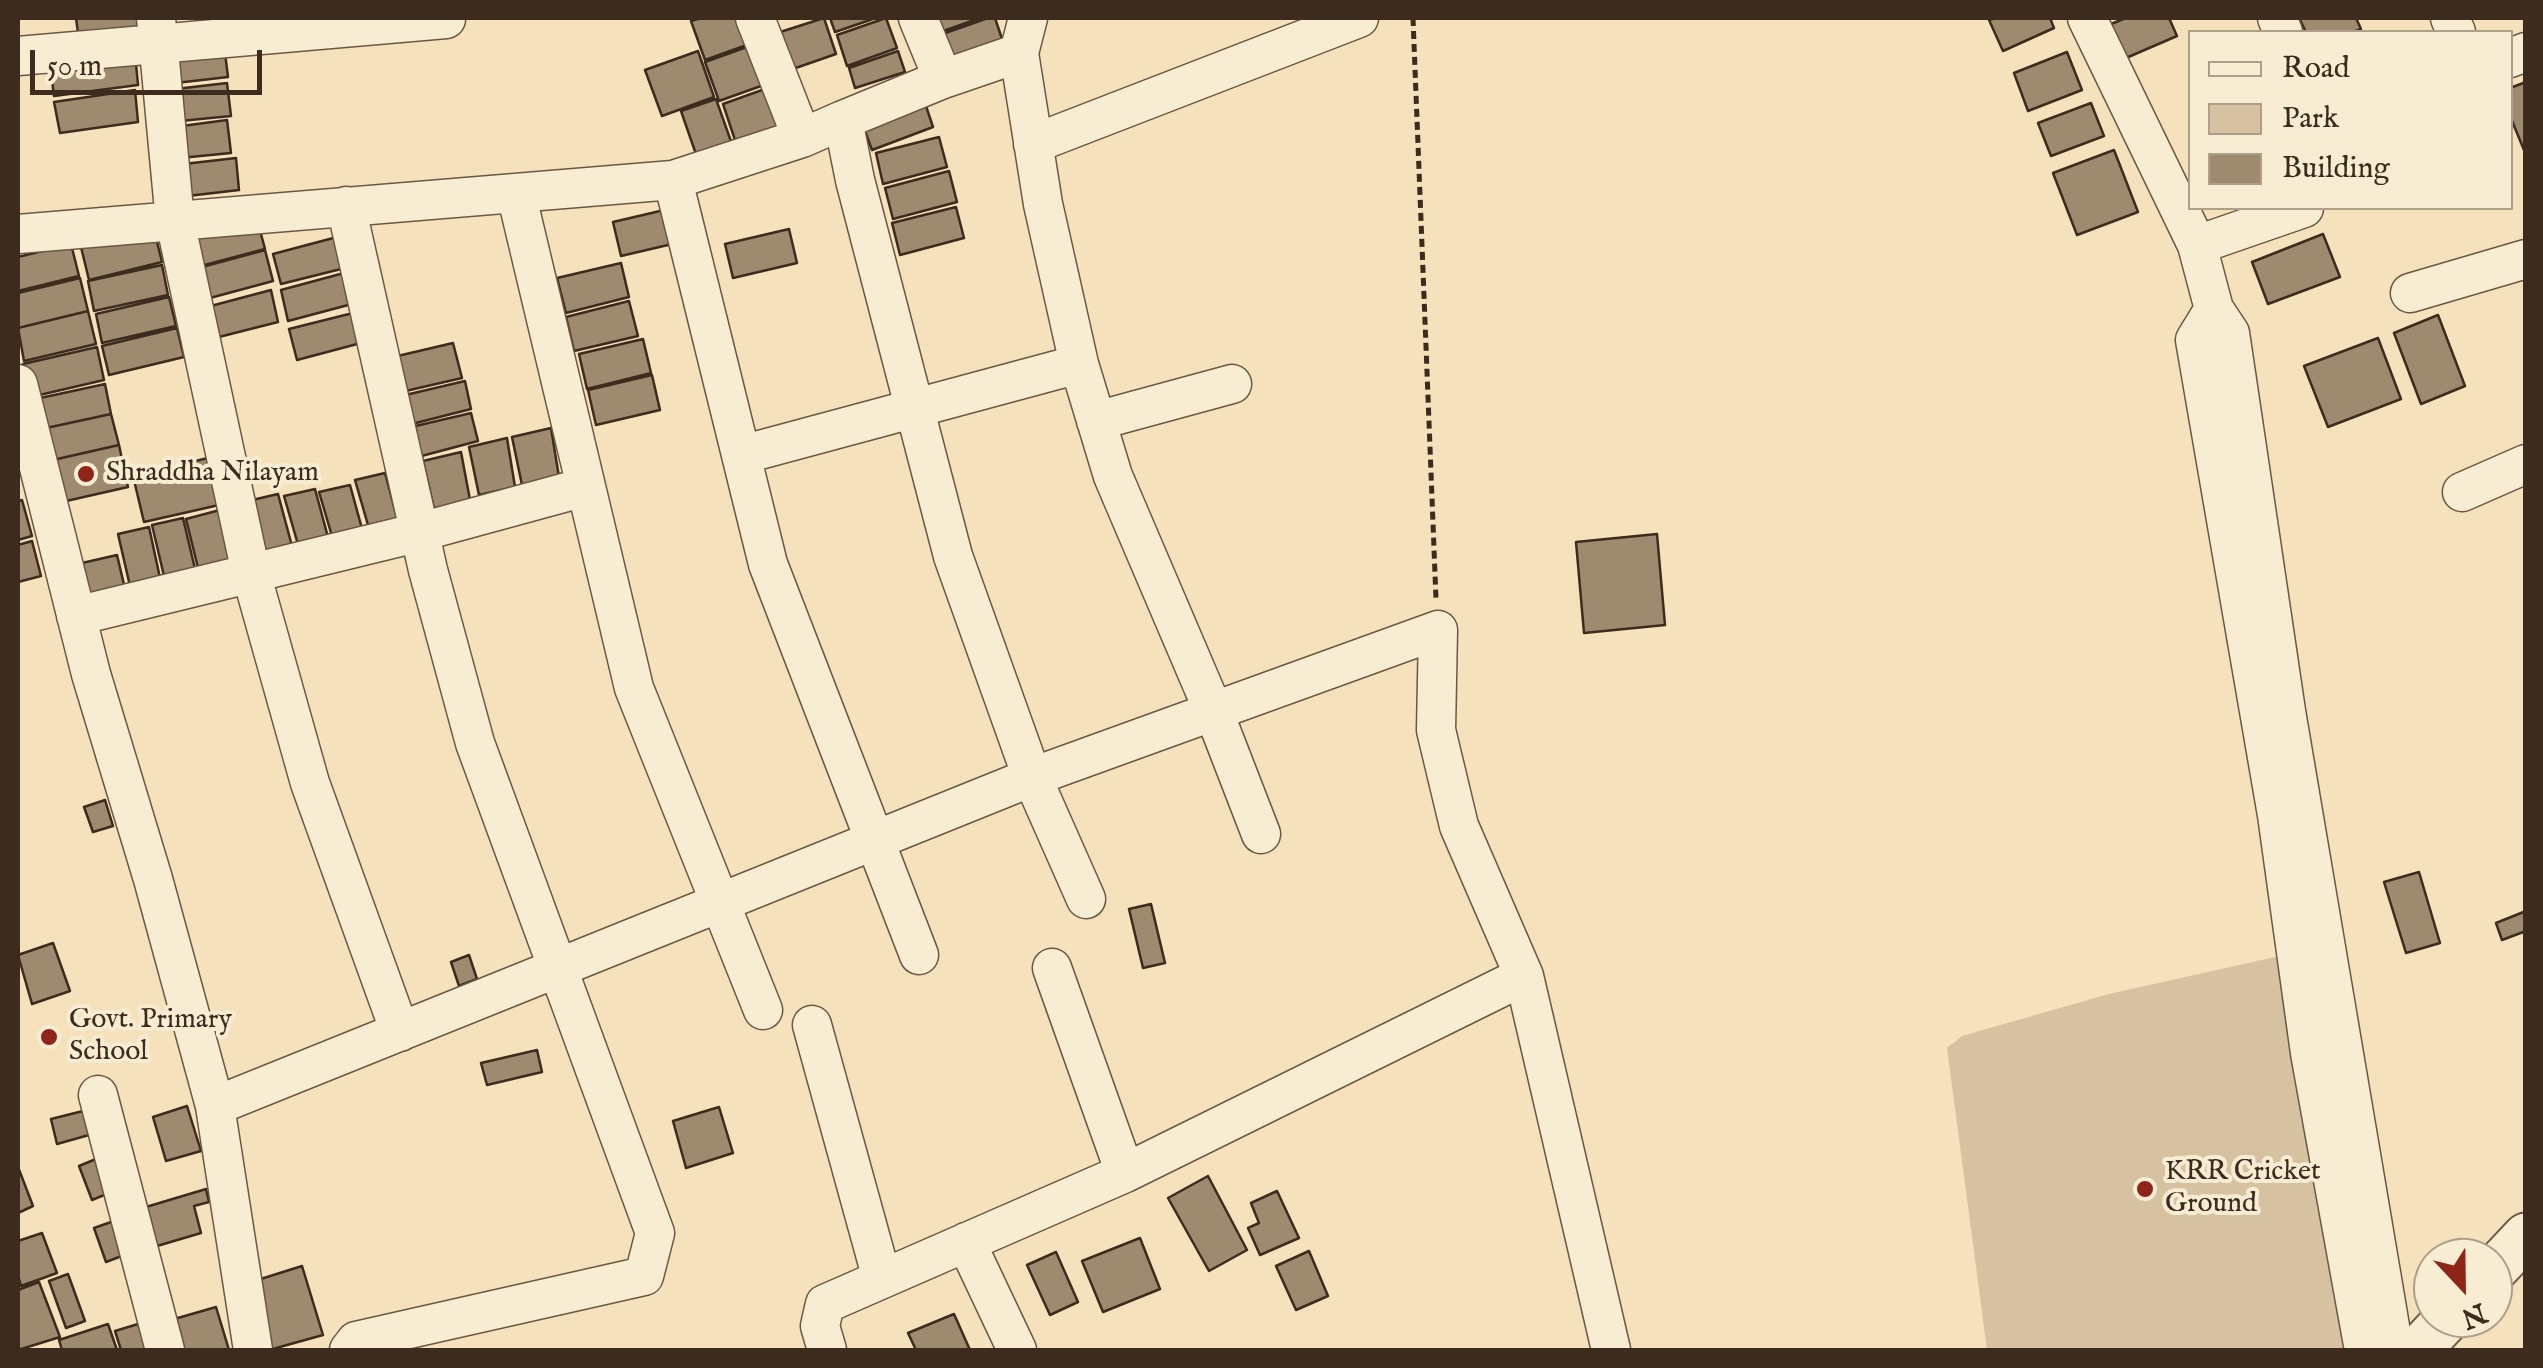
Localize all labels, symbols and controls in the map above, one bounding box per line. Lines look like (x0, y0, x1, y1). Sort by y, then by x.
scale bar (35, 30, 268, 92)
legend (2188, 30, 2513, 210)
text: 50 m (47, 48, 102, 86)
text: Road (2282, 50, 2350, 88)
text: Park (2282, 100, 2339, 138)
text: Building (2282, 150, 2390, 188)
place label: Shraddha Nilayam (106, 457, 319, 491)
marker: Shraddha Nilayam (75, 463, 97, 485)
place label: Govt. Primary School (69, 1004, 232, 1070)
marker: Govt. Primary School (38, 1026, 60, 1048)
place label: KRR Cricket Ground (2165, 1156, 2321, 1222)
marker: KRR Cricket Ground (2134, 1178, 2156, 1200)
north arrow (2413, 1238, 2513, 1338)
text: N (2456, 1294, 2491, 1335)

